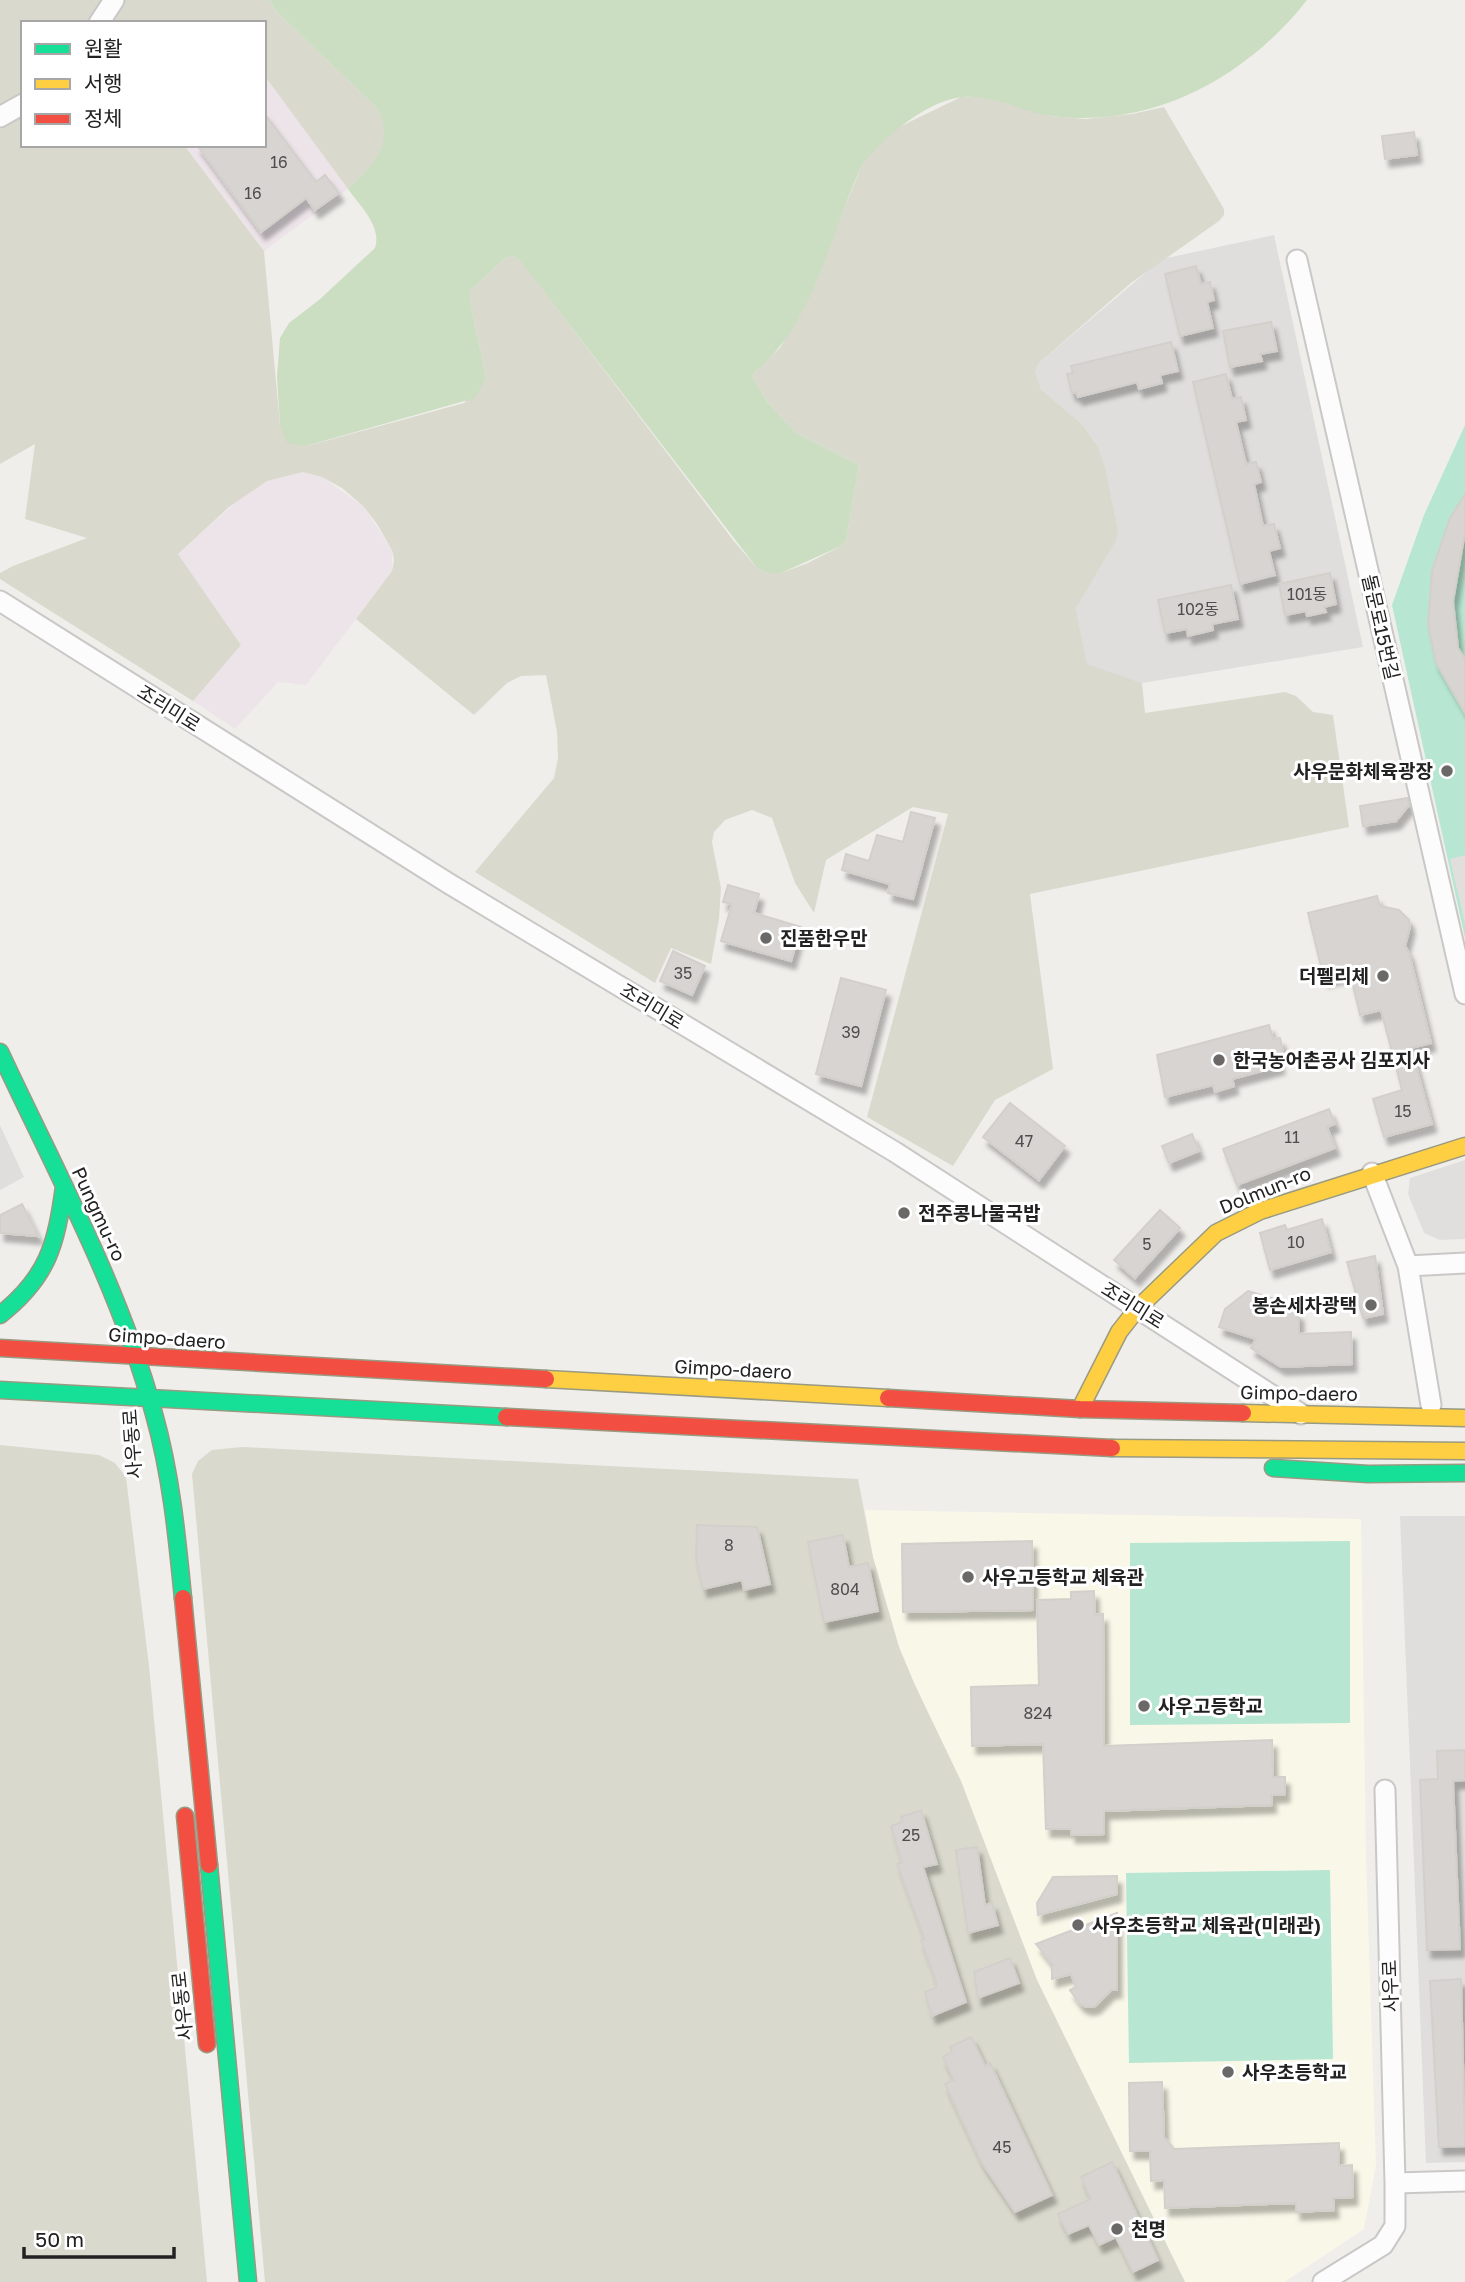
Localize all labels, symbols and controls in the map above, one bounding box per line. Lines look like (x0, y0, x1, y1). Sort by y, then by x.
legend (21, 21, 266, 147)
text: 원활 (84, 35, 123, 61)
text: 서행 (84, 70, 123, 96)
text: 정체 (84, 105, 123, 131)
house number: 16 (270, 152, 288, 172)
house number: 16 (244, 183, 262, 203)
street label: 돌문로15번길 (1358, 572, 1405, 682)
house number: 101동 (1287, 584, 1327, 604)
house number: 102동 (1177, 599, 1219, 619)
street label: 조리미로 (134, 679, 205, 736)
place label: 사우문화체육광장 (1293, 759, 1433, 782)
marker: 사우문화체육광장 (1439, 763, 1455, 779)
place label: 진품한우만 (780, 926, 868, 949)
marker: 진품한우만 (758, 930, 774, 946)
house number: 35 (674, 963, 692, 983)
place label: 더펠리체 (1299, 964, 1369, 987)
marker: 더펠리체 (1375, 968, 1391, 984)
street label: 조리미로 (616, 978, 688, 1033)
house number: 39 (841, 1022, 861, 1042)
place label: 한국농어촌공사 김포지사 (1233, 1048, 1431, 1071)
marker: 한국농어촌공사 김포지사 (1211, 1052, 1227, 1068)
house number: 15 (1394, 1101, 1412, 1121)
house number: 11 (1284, 1127, 1300, 1147)
house number: 47 (1015, 1131, 1033, 1151)
street label: Dolmun-ro (1216, 1161, 1314, 1218)
street label: Pungmu-ro (68, 1163, 131, 1265)
place label: 전주콩나물국밥 (918, 1201, 1040, 1224)
marker: 전주콩나물국밥 (896, 1205, 912, 1221)
house number: 10 (1287, 1232, 1305, 1252)
house number: 5 (1142, 1234, 1152, 1254)
street label: 조리미로 (1098, 1276, 1169, 1333)
place label: 봉손세차광택 (1252, 1293, 1357, 1316)
marker: 봉손세차광택 (1363, 1297, 1379, 1313)
street label: Gimpo-daero (108, 1322, 227, 1353)
street label: Gimpo-daero (674, 1354, 792, 1383)
street label: Gimpo-daero (1240, 1380, 1358, 1405)
street label: 사우동로 (118, 1408, 145, 1480)
house number: 8 (724, 1535, 734, 1555)
place label: 사우고등학교 체육관 (982, 1565, 1145, 1588)
marker: 사우고등학교 체육관 (960, 1569, 976, 1585)
house number: 804 (830, 1579, 860, 1599)
place label: 사우고등학교 (1158, 1694, 1263, 1717)
marker: 사우고등학교 (1136, 1698, 1152, 1714)
house number: 824 (1024, 1703, 1052, 1723)
house number: 25 (902, 1825, 920, 1845)
place label: 사우초등학교 체육관(미래관) (1092, 1913, 1321, 1936)
marker: 사우초등학교 체육관(미래관) (1070, 1917, 1086, 1933)
street label: 사우로 (1377, 1959, 1402, 2013)
street label: 사우동로 (166, 1970, 197, 2042)
place label: 사우초등학교 (1242, 2060, 1347, 2083)
marker: 사우초등학교 (1220, 2064, 1236, 2080)
house number: 45 (992, 2137, 1012, 2157)
scale bar (24, 2216, 175, 2260)
place label: 천명 (1131, 2217, 1166, 2240)
marker: 천명 (1109, 2221, 1125, 2237)
text: 50 m (35, 2226, 84, 2252)

